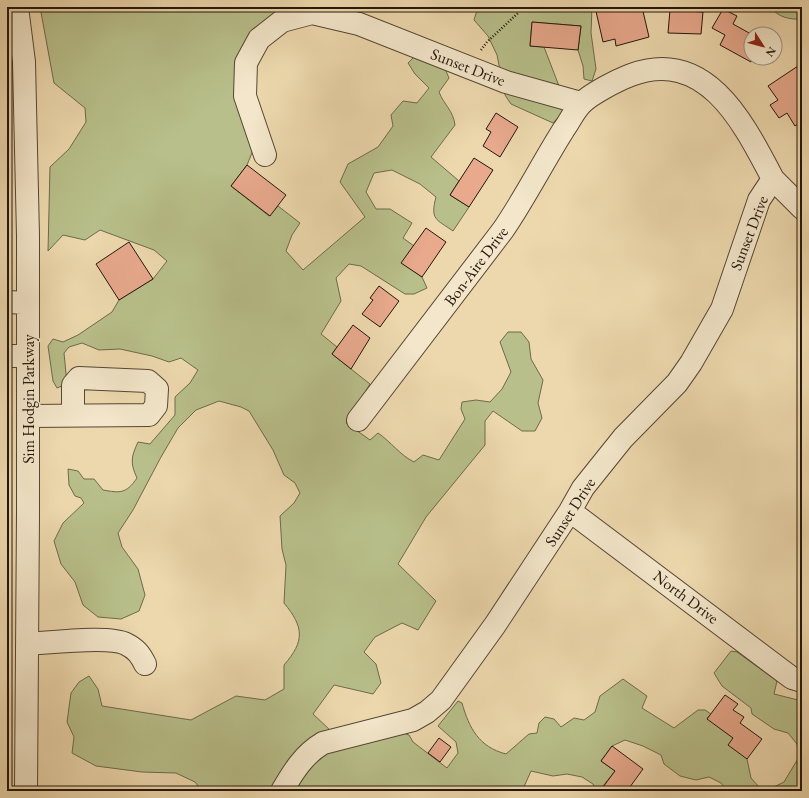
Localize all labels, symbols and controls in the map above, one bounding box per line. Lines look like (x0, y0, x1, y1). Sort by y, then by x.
north arrow (743, 26, 783, 66)
street label: Sunset Drive (428, 43, 508, 91)
text: N (763, 44, 779, 60)
street label: Sunset Drive (725, 193, 773, 273)
street label: Bon-Aire Drive (439, 222, 513, 310)
street label: Sim Hodgin Parkway (18, 333, 39, 464)
street label: Sunset Drive (540, 474, 600, 550)
street label: North Drive (649, 566, 723, 628)

